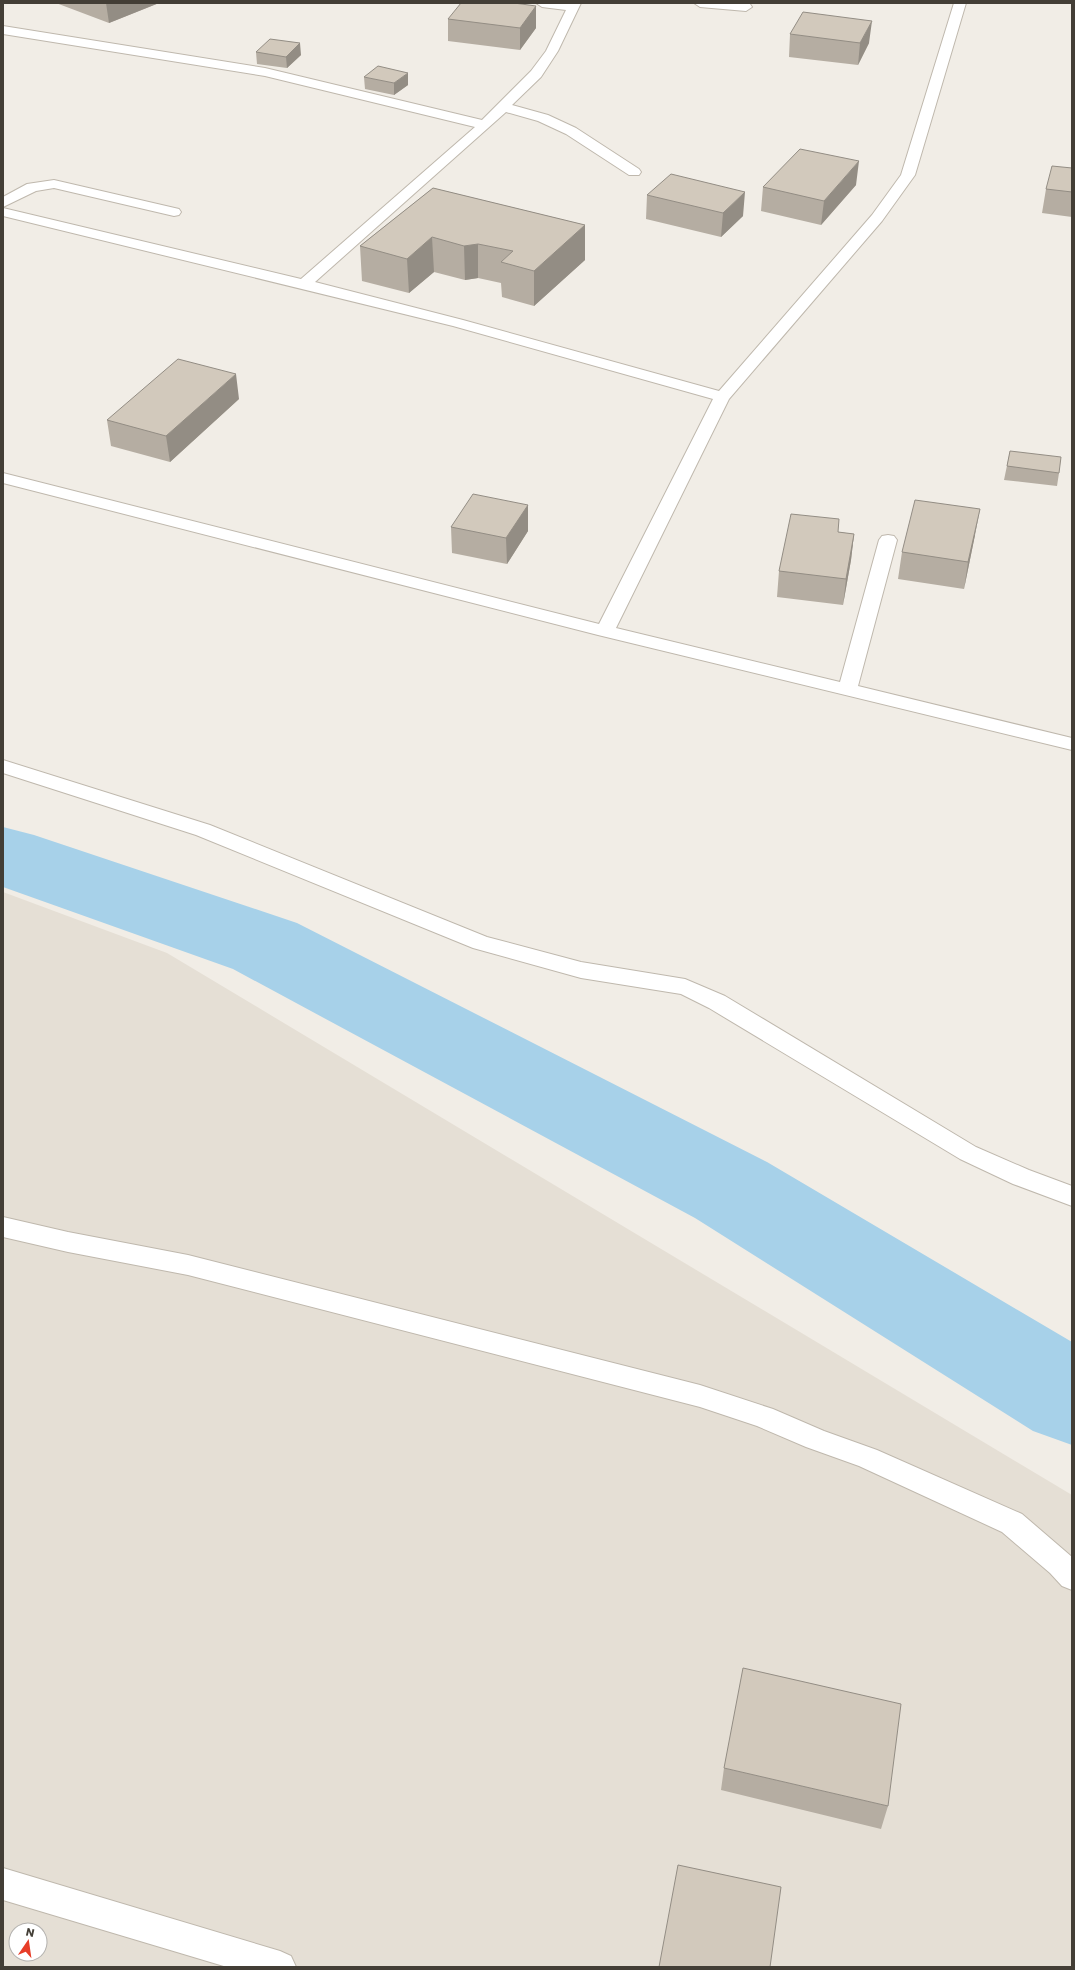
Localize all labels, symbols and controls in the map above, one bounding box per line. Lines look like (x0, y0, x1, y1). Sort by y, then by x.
north arrow (8, 1922, 48, 1962)
text: N (24, 1924, 36, 1941)

